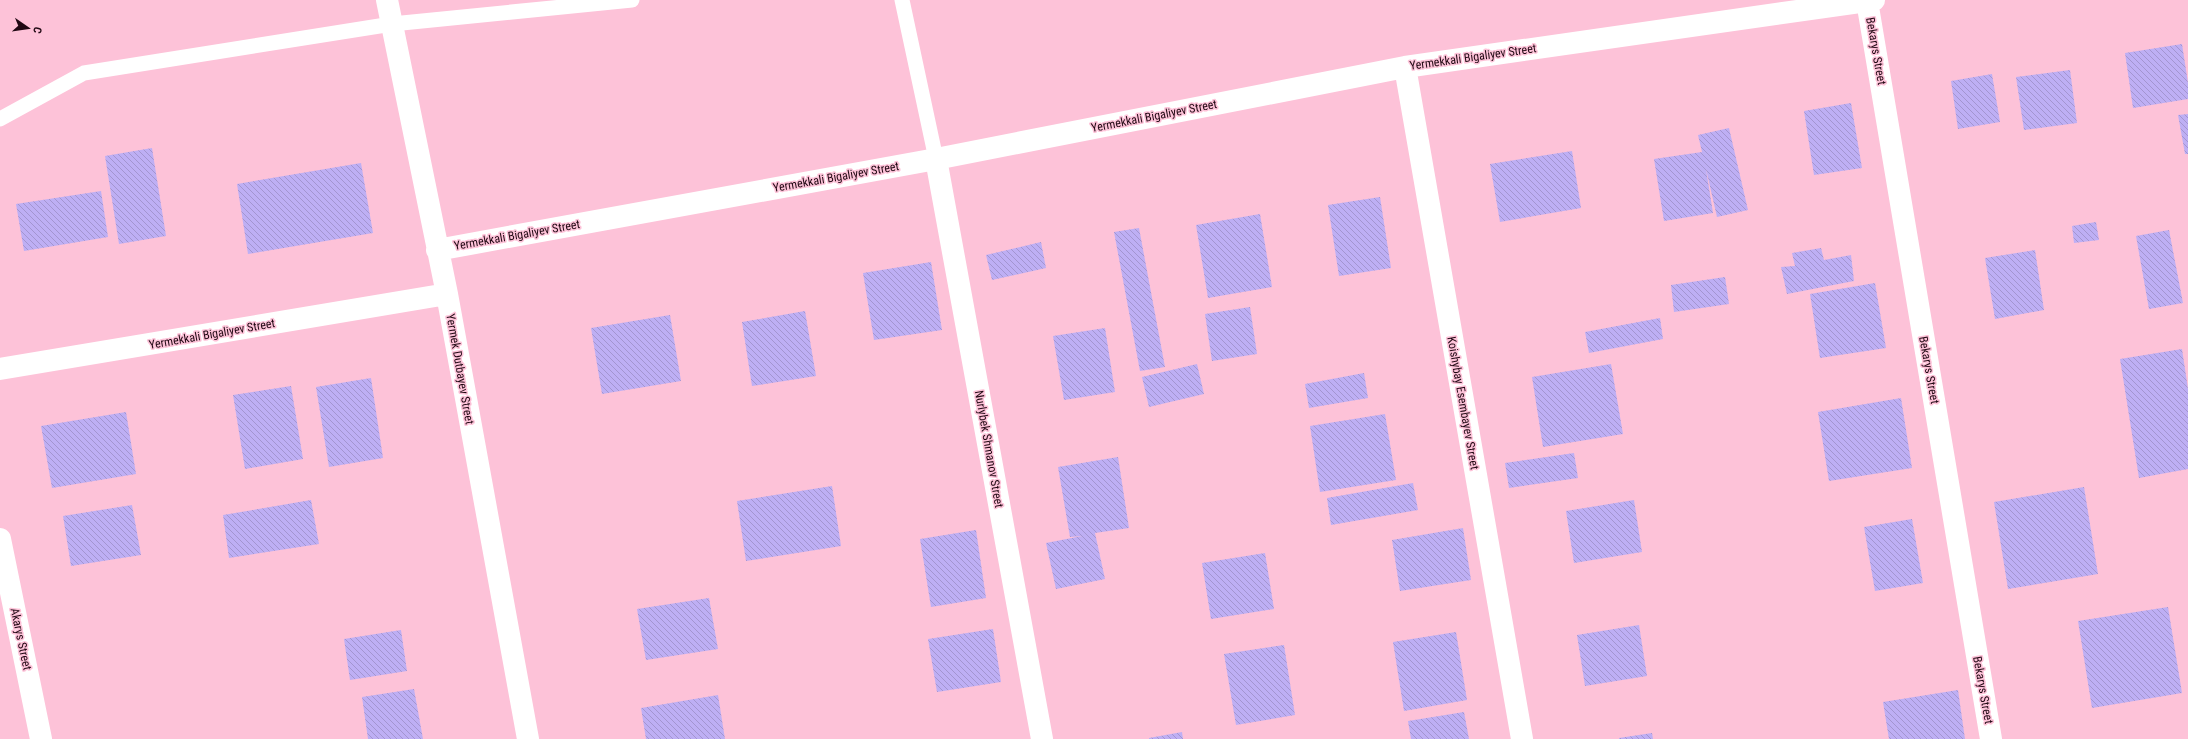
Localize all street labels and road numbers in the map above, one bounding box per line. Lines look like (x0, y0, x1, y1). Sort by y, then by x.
street label: Bekarys Street (1863, 16, 1889, 86)
street label: Yermekkali Bigaliyev Street (1409, 41, 1538, 73)
street label: Yermekkali Bigaliyev Street (1090, 97, 1218, 135)
street label: Yermekkali Bigaliyev Street (772, 159, 901, 195)
street label: Yermekkali Bigaliyev Street (453, 217, 582, 253)
street label: Yermek Dutbayev Street (443, 312, 477, 426)
street label: Yermekkali Bigaliyev Street (148, 316, 277, 352)
street label: Koishybay Esembayev Street (1444, 335, 1482, 471)
street label: Bekarys Street (1916, 335, 1942, 405)
street label: Nurlybek Shmanov Street (972, 389, 1006, 509)
street label: Akarys Street (8, 607, 35, 672)
street label: Bekarys Street (1970, 655, 1996, 725)

